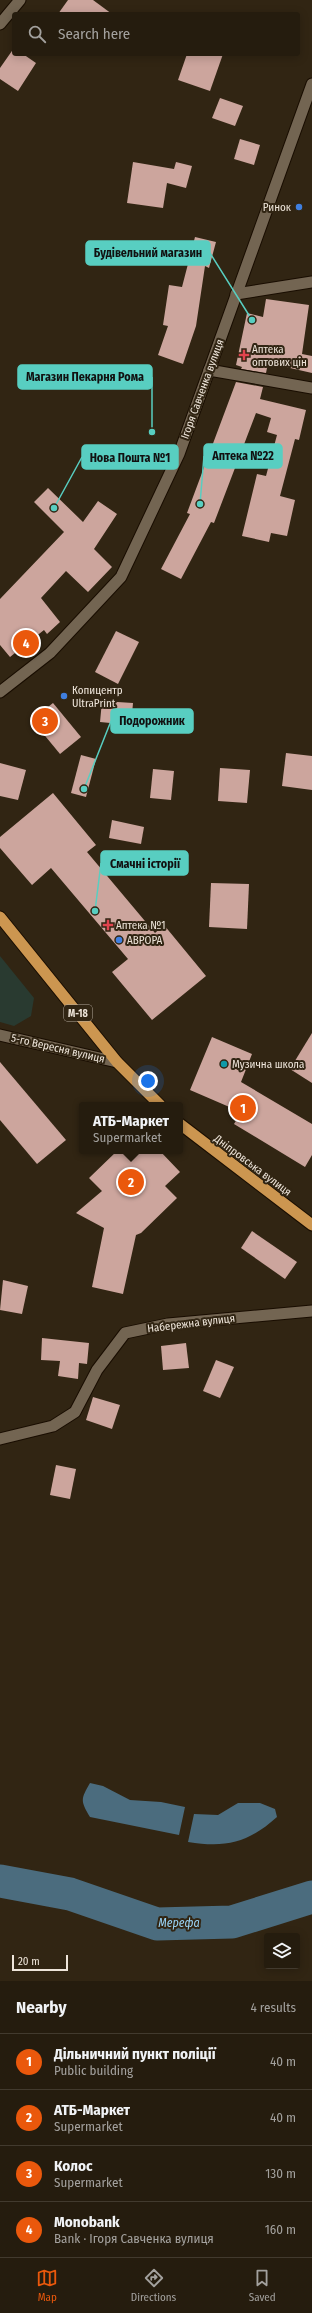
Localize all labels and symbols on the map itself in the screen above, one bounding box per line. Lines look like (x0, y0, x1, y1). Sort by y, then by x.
place label: Ринок (263, 201, 292, 214)
marker: Ринок (294, 202, 304, 212)
callout: Будівельний магазин (86, 241, 210, 265)
text: Будівельний магазин (94, 246, 202, 260)
street label: Ігоря Савченка вулиця (178, 337, 227, 441)
place label: Аптека оптових цін (252, 343, 307, 369)
marker: Аптека оптових цін (239, 350, 249, 360)
callout: Магазин Пекарня Рома (18, 365, 152, 389)
text: Магазин Пекарня Рома (26, 370, 144, 384)
callout: Аптека №22 (204, 444, 282, 468)
callout: Нова Пошта №1 (82, 445, 178, 469)
text: Аптека №22 (211, 449, 274, 463)
text: Нова Пошта №1 (90, 451, 170, 465)
pin: 4 (13, 628, 39, 658)
place label: Копицентр UltraPrint (72, 684, 123, 710)
marker: Копицентр UltraPrint (59, 691, 69, 701)
pin: 3 (32, 706, 58, 736)
callout: Подорожник (111, 709, 193, 733)
text: Подорожник (119, 714, 186, 728)
callout: Смачні історії (101, 851, 188, 875)
text: Смачні історії (110, 857, 181, 871)
place label: Аптека №1 (116, 919, 166, 932)
marker: Аптека №1 (103, 920, 113, 930)
place label: АВРОРА (127, 934, 163, 947)
marker: АВРОРА (114, 935, 124, 945)
road number: М-18 (64, 1005, 92, 1021)
street label: 5-го Вересня вулиця (10, 1031, 106, 1066)
place label: Музична школа (232, 1058, 304, 1071)
marker: Музична школа (219, 1059, 229, 1069)
your location (138, 1071, 158, 1091)
pin: 1 (230, 1093, 256, 1123)
street label: Дніпровська вулиця (211, 1131, 294, 1199)
pin: 2 (118, 1167, 144, 1197)
street label: Набережна вулиця (146, 1312, 236, 1335)
water label: Мерефа (158, 1916, 200, 1930)
scale bar (12, 1953, 68, 1972)

